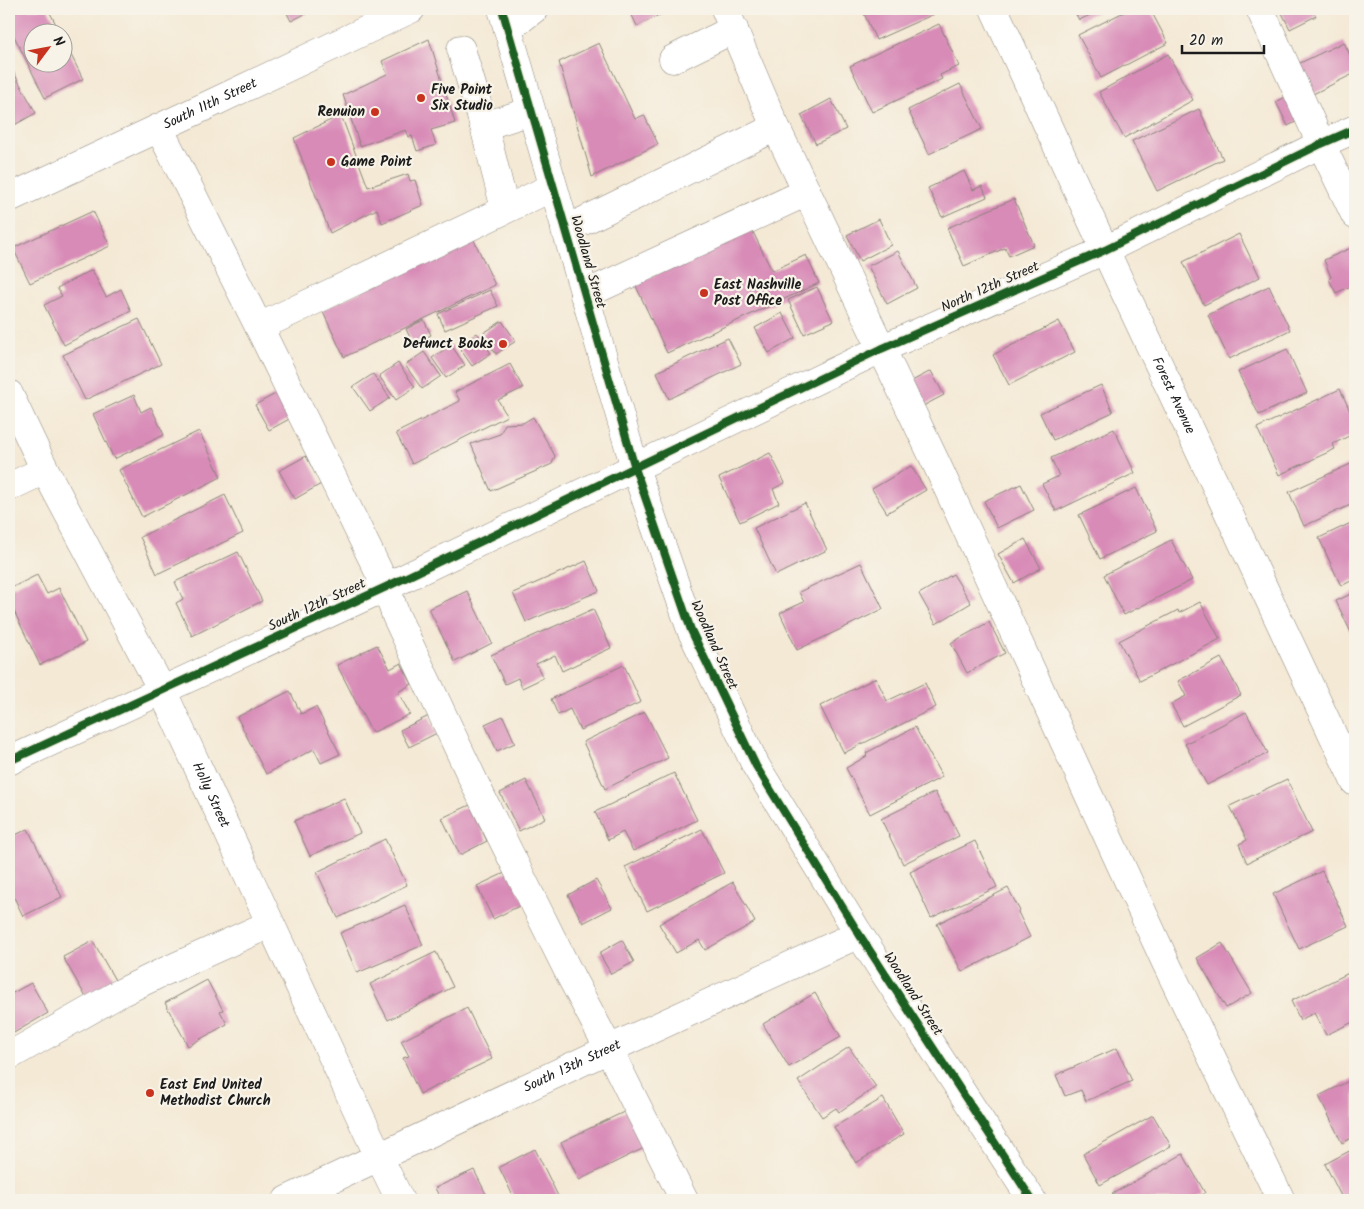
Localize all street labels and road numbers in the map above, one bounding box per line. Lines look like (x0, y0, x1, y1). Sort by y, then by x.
street label: South 11th Street (159, 72, 261, 136)
street label: Woodland Street (564, 213, 612, 312)
street label: North 12th Street (937, 255, 1043, 319)
street label: Forest Avenue (1146, 353, 1201, 438)
street label: South 12th Street (264, 572, 370, 637)
street label: Woodland Street (684, 597, 744, 694)
street label: Holly Street (186, 758, 236, 832)
street label: Woodland Street (878, 948, 949, 1041)
street label: South 13th Street (520, 1034, 625, 1099)

